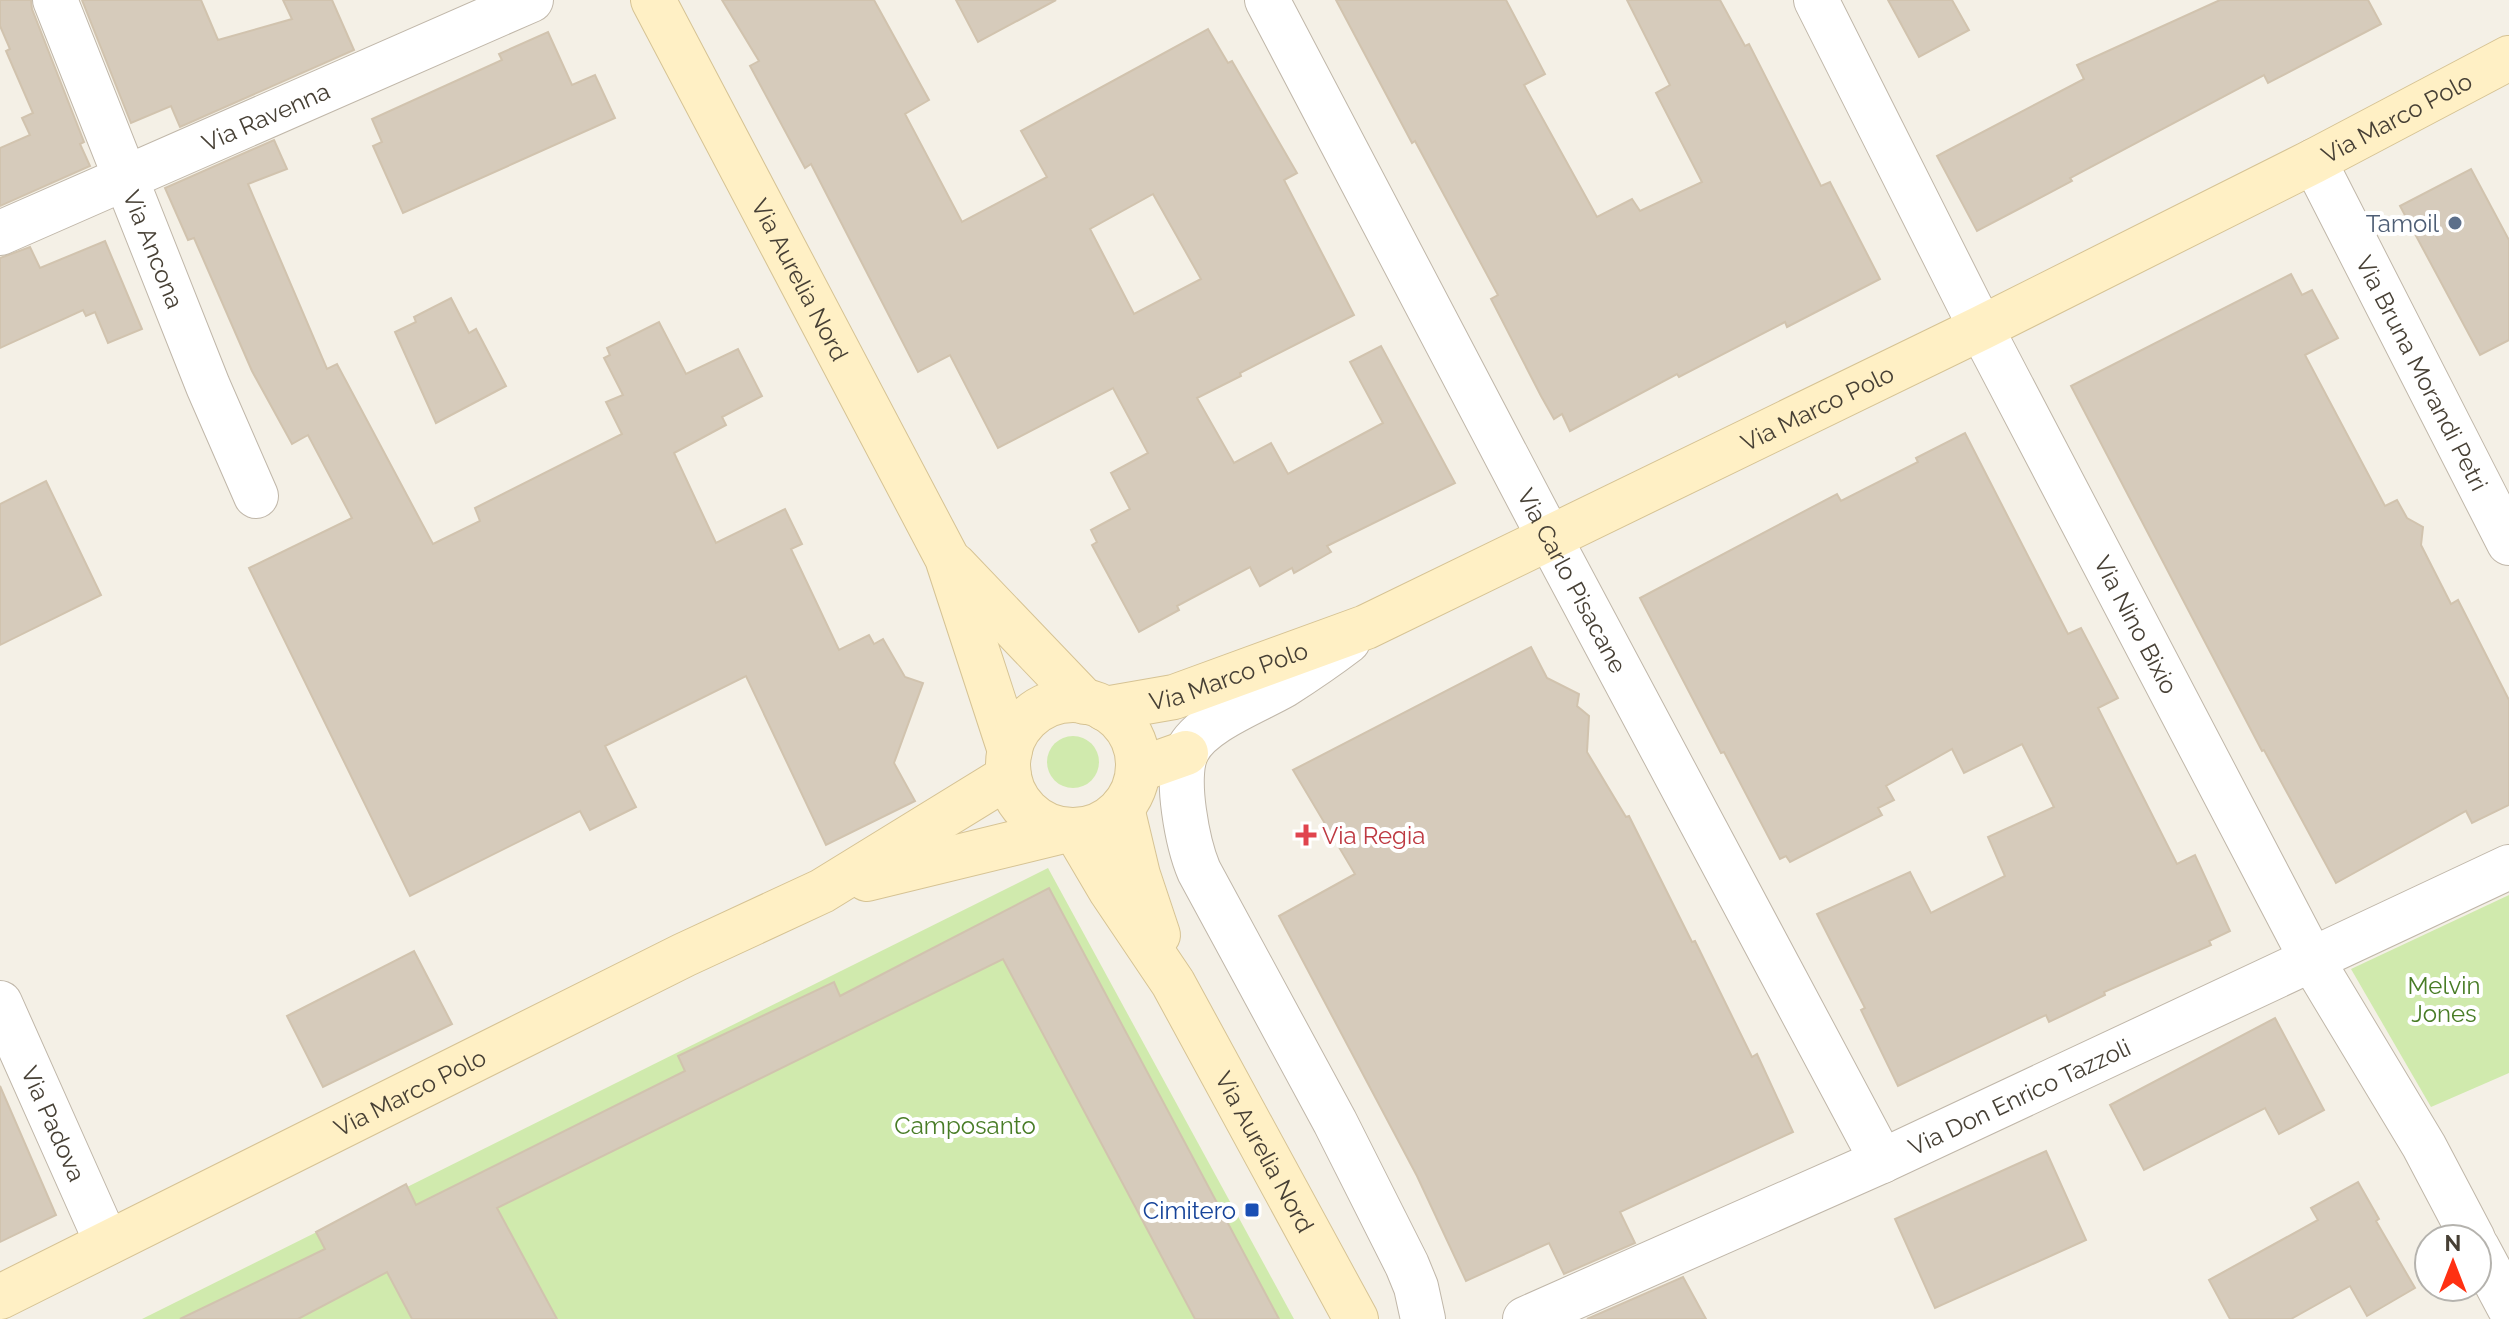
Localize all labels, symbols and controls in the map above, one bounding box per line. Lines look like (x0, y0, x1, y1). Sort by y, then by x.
street label: Via Marco Polo (2316, 66, 2477, 169)
street label: Via Ravenna (197, 76, 334, 157)
street label: Via Ancona (117, 186, 190, 312)
street label: Via Aurelia Nord (746, 194, 855, 366)
place label: Tamoil (2366, 209, 2439, 238)
marker: Tamoil (2446, 214, 2464, 232)
street label: Via Bruna Morandi Petri (2350, 251, 2494, 495)
street label: Via Marco Polo (1736, 358, 1898, 457)
street label: Via Carlo Pisacane (1512, 483, 1633, 678)
street label: Via Nino Bixio (2088, 551, 2184, 699)
street label: Via Marco Polo (1147, 635, 1311, 716)
place label: Via Regia (1322, 821, 1425, 850)
marker: Via Regia (1297, 826, 1315, 844)
park label: Melvin Jones (2407, 971, 2481, 1028)
street label: Via Don Enrico Tazzoli (1904, 1032, 2135, 1161)
street label: Via Marco Polo (329, 1042, 490, 1142)
street label: Via Padova (15, 1061, 92, 1186)
street label: Via Aurelia Nord (1209, 1066, 1320, 1237)
park label: Camposanto (894, 1111, 1036, 1140)
place label: Cimitero (1143, 1196, 1236, 1225)
marker: Cimitero (1243, 1201, 1261, 1219)
north arrow (2413, 1223, 2493, 1303)
text: N (2445, 1230, 2461, 1256)

